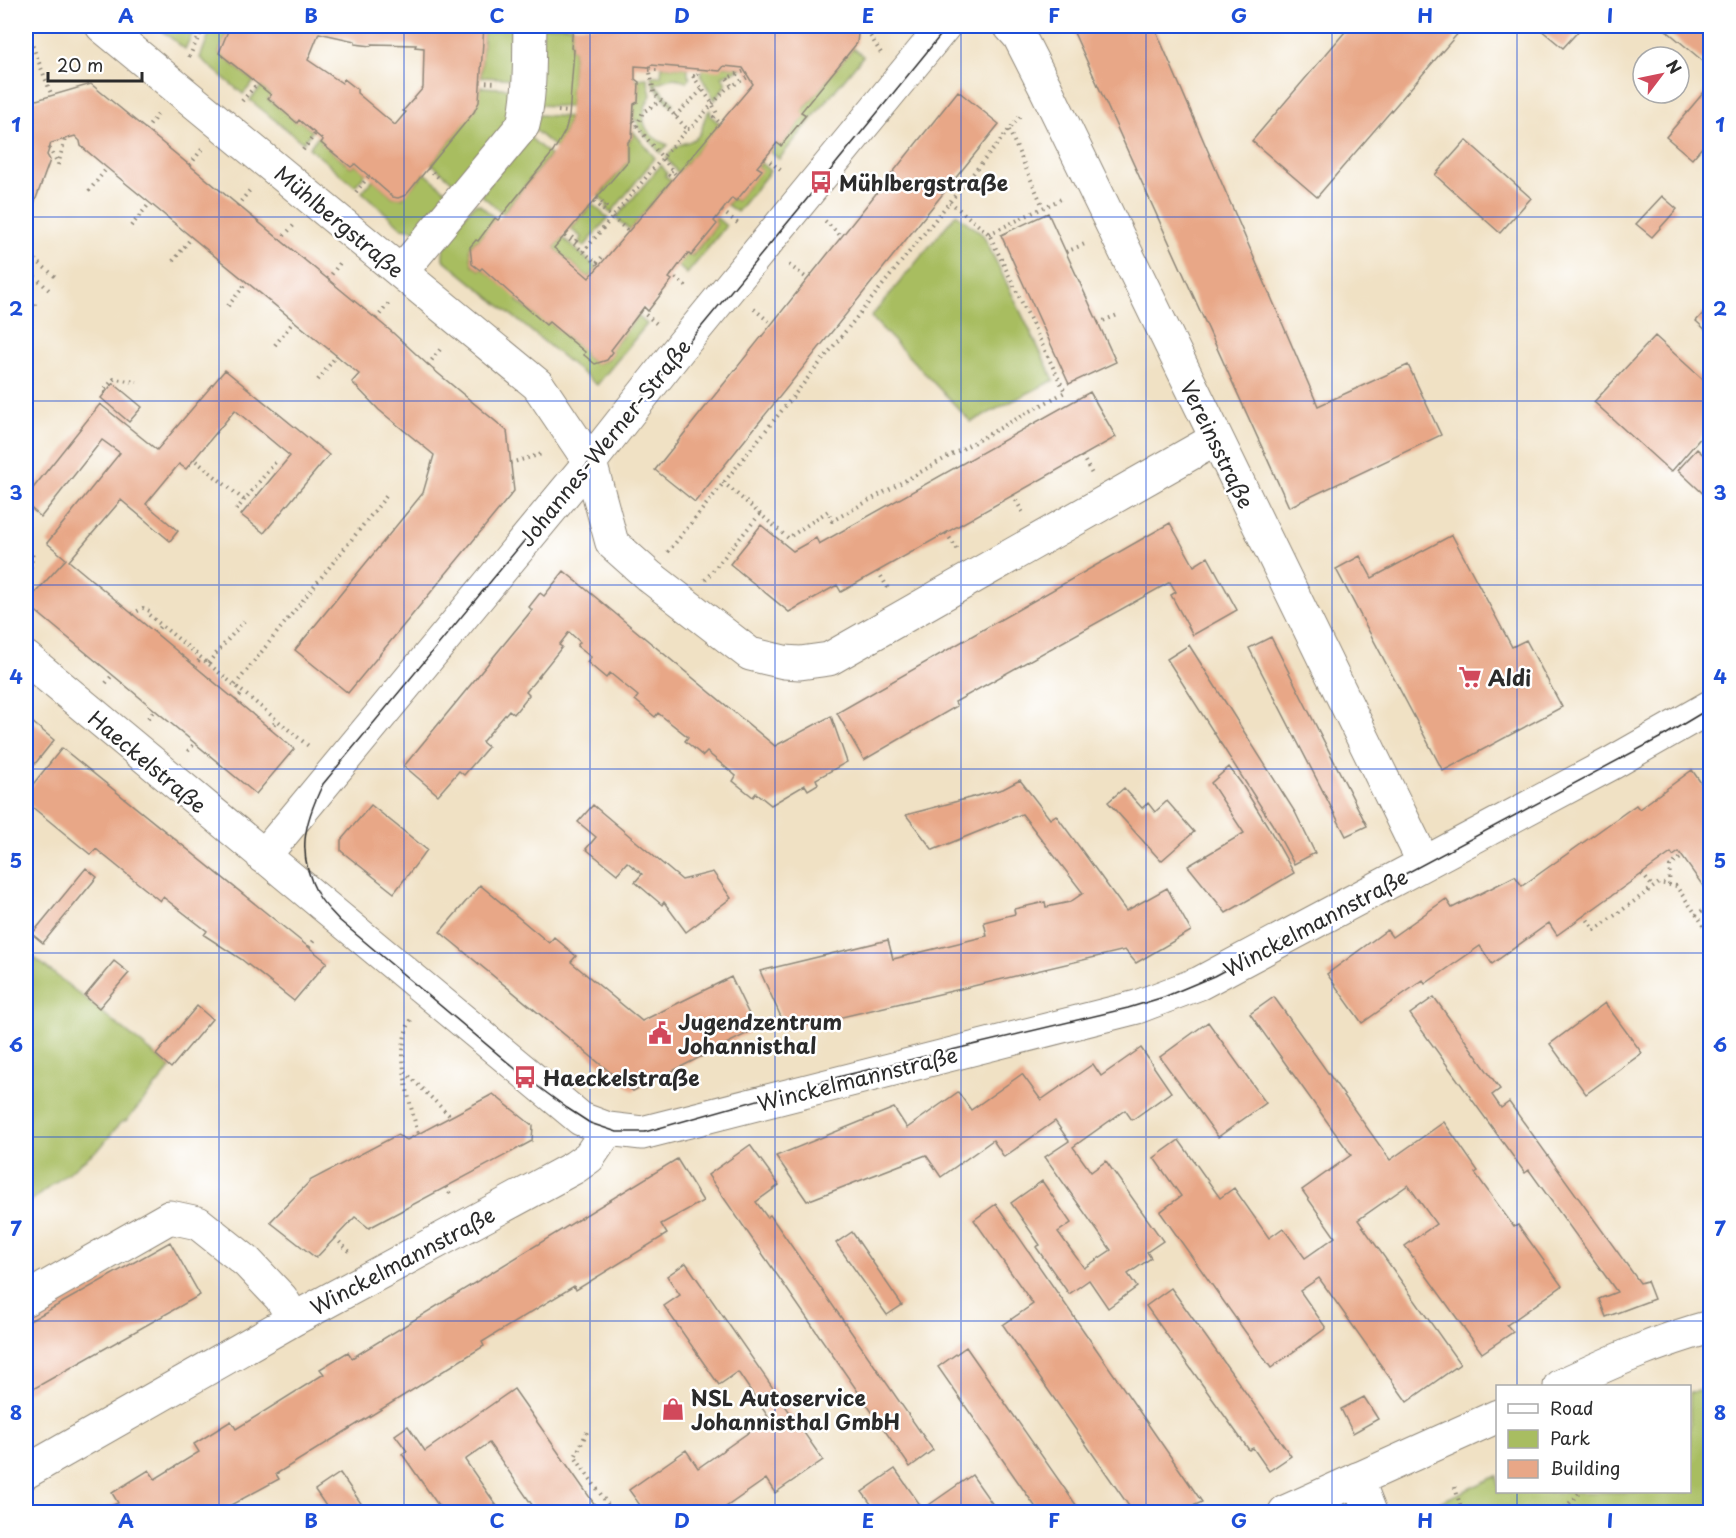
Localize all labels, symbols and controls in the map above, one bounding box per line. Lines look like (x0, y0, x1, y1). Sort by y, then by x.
text: A (118, 0, 134, 30)
text: B (304, 0, 318, 30)
text: C (489, 0, 505, 30)
text: D (674, 0, 690, 30)
text: E (862, 0, 874, 30)
text: F (1048, 0, 1060, 30)
text: G (1231, 0, 1247, 30)
text: H (1417, 0, 1433, 30)
text: I (1607, 0, 1613, 30)
scale bar (48, 45, 142, 83)
north arrow (1631, 45, 1691, 105)
text: 20 m (57, 51, 103, 78)
text: N (1661, 55, 1688, 78)
text: 1 (11, 109, 21, 139)
text: 1 (1715, 109, 1725, 139)
street label: Mühlbergstraße (268, 157, 412, 285)
place label: Mühlbergstraße (839, 166, 1008, 198)
bus stop icon: Mühlbergstraße (808, 169, 834, 195)
text: 2 (9, 293, 23, 323)
text: 2 (1713, 293, 1727, 323)
street label: Johannes-Werner-Straße (510, 331, 698, 553)
street label: Vereinsstraße (1173, 374, 1263, 514)
text: 3 (9, 477, 23, 507)
text: 3 (1713, 477, 1727, 507)
text: 4 (9, 661, 23, 691)
place label: Aldi (1488, 661, 1531, 693)
text: 4 (1713, 661, 1727, 691)
supermarket icon: Aldi (1457, 664, 1483, 690)
street label: Haeckelstraße (82, 702, 214, 820)
text: 5 (10, 845, 22, 875)
text: 5 (1714, 845, 1726, 875)
street label: Winckelmannstraße (1217, 860, 1413, 984)
place label: Jugendzentrum Johannisthal (678, 1005, 842, 1061)
public building icon: Jugendzentrum Johannisthal (647, 1020, 673, 1046)
text: 6 (9, 1029, 23, 1059)
text: 6 (1713, 1029, 1727, 1059)
street label: Winckelmannstraße (754, 1038, 960, 1118)
place label: Haeckelstraße (543, 1061, 700, 1093)
bus stop icon: Haeckelstraße (512, 1064, 538, 1090)
street label: Winckelmannstraße (304, 1198, 500, 1322)
text: 7 (10, 1213, 22, 1243)
text: 7 (1714, 1213, 1726, 1243)
place label: NSL Autoservice Johannisthal GmbH (691, 1381, 900, 1437)
legend (1496, 1385, 1691, 1493)
text: Road (1550, 1394, 1594, 1421)
shop icon: NSL Autoservice Johannisthal GmbH (660, 1396, 686, 1422)
text: 8 (10, 1397, 22, 1427)
text: 8 (1714, 1397, 1726, 1427)
text: Park (1550, 1424, 1590, 1451)
text: Building (1550, 1454, 1620, 1481)
text: A (118, 1505, 134, 1535)
text: B (304, 1505, 318, 1535)
text: C (489, 1505, 505, 1535)
text: D (674, 1505, 690, 1535)
text: E (862, 1505, 874, 1535)
text: F (1048, 1505, 1060, 1535)
text: G (1231, 1505, 1247, 1535)
text: H (1417, 1505, 1433, 1535)
text: I (1607, 1505, 1613, 1535)

